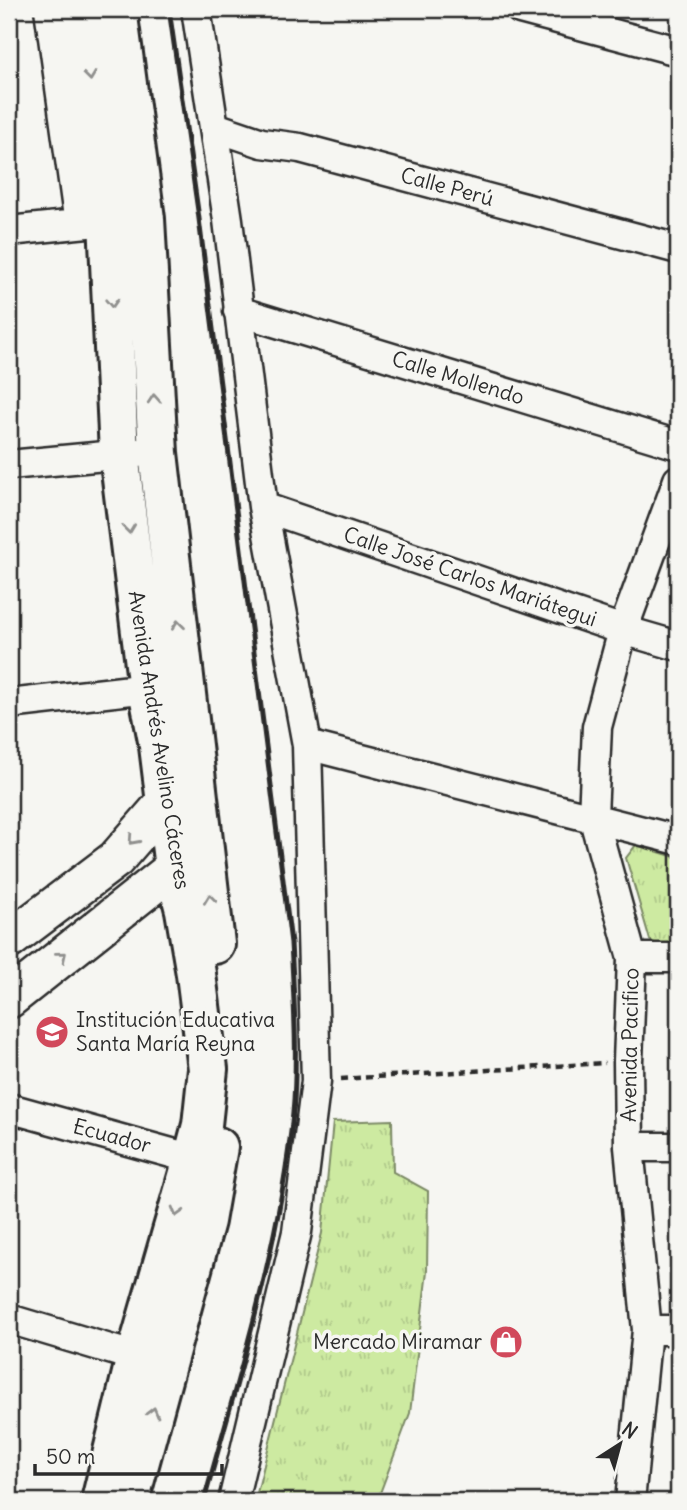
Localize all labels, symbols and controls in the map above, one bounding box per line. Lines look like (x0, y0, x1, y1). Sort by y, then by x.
one-way arrow (82, 71, 97, 82)
street label: Calle Perú (398, 161, 497, 212)
one-way arrow (105, 297, 120, 308)
street label: Calle Mollendo (389, 345, 528, 410)
one-way arrow (147, 393, 162, 404)
street label: Calle José Carlos Mariátegui (340, 520, 600, 633)
one-way arrow (121, 524, 136, 535)
street label: Avenida Andrés Avelino Cáceres (123, 589, 196, 891)
one-way arrow (171, 619, 186, 631)
one-way arrow (129, 832, 141, 845)
one-way arrow (202, 894, 217, 905)
one-way arrow (55, 952, 67, 965)
street label: Avenida Pacifico (615, 968, 644, 1122)
place label: Institución Educativa Santa María Reyna (76, 1006, 275, 1057)
school or university icon: Institución Educativa Santa María Reyna (33, 1013, 71, 1051)
street label: Ecuador (70, 1112, 154, 1159)
one-way arrow (171, 1206, 186, 1218)
shop icon: Mercado Miramar (487, 1323, 525, 1361)
place label: Mercado Miramar (313, 1328, 482, 1355)
one-way arrow (145, 1406, 159, 1418)
north arrow (586, 1408, 656, 1478)
text: N (618, 1417, 642, 1444)
scale bar (35, 1433, 222, 1477)
text: 50 m (46, 1443, 95, 1470)

